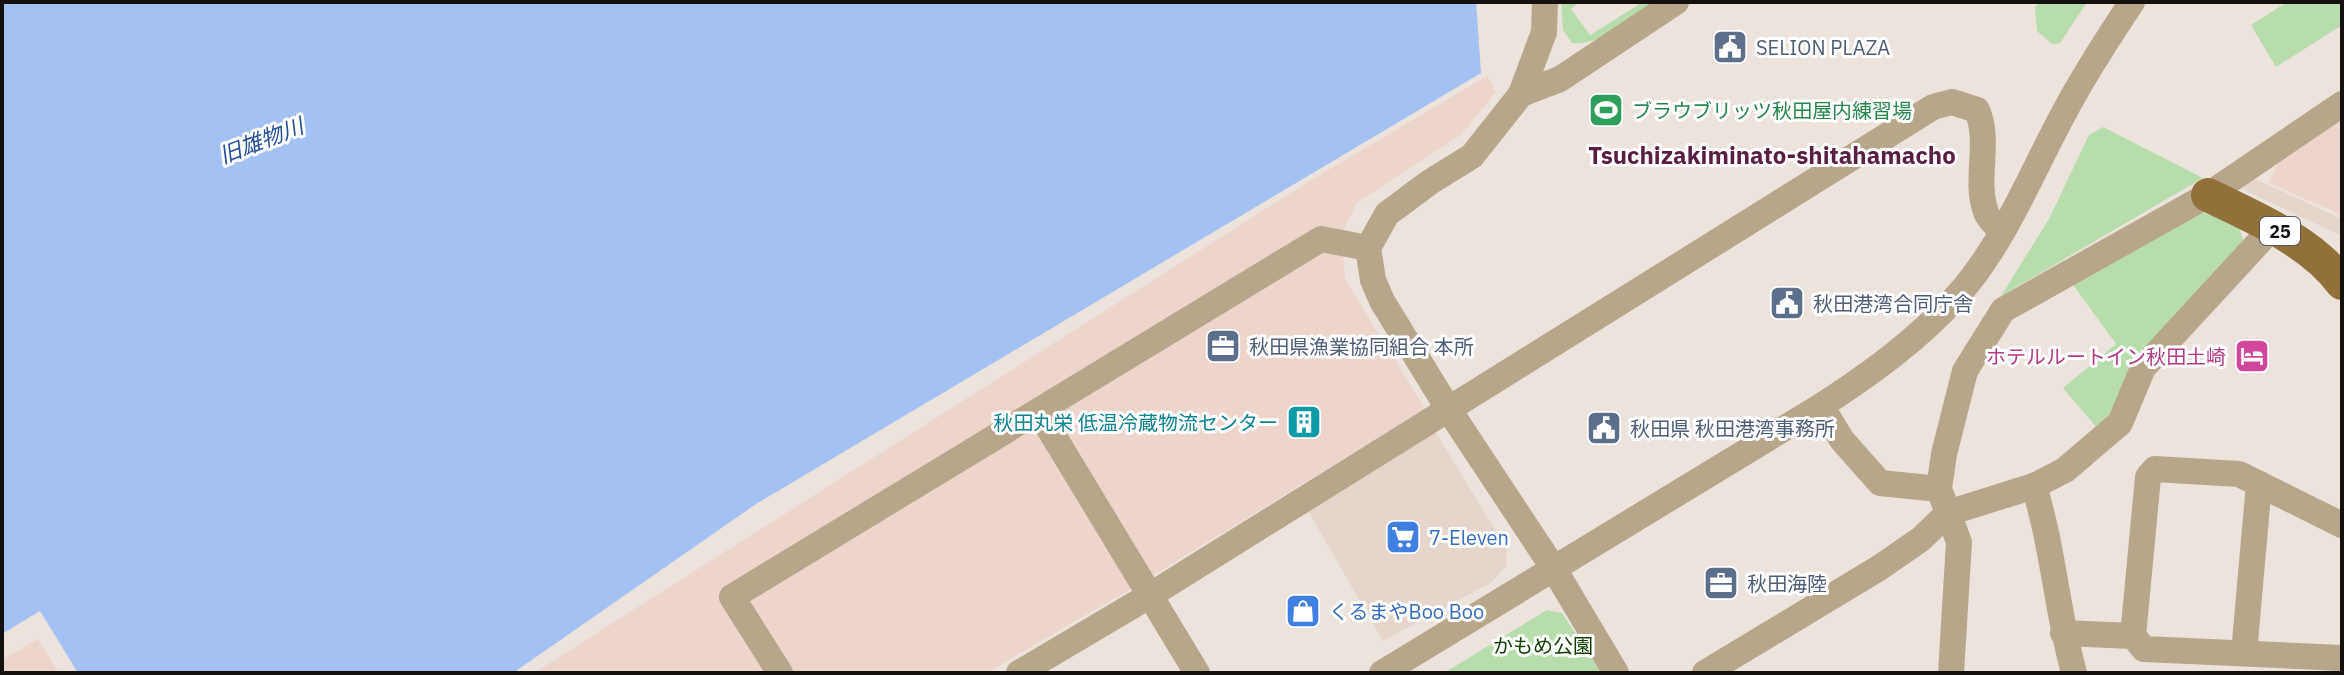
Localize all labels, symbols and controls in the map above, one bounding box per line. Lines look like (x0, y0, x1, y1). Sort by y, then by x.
public building icon: SELION PLAZA (1711, 28, 1749, 66)
place label: SELION PLAZA (1756, 34, 1890, 61)
sports icon: ブラウブリッツ秋田屋内練習場 (1587, 91, 1625, 129)
place label: ブラウブリッツ秋田屋内練習場 (1632, 97, 1912, 124)
water label: 旧雄物川 (215, 110, 309, 169)
district label: Tsuchizakiminato-shitahamacho (1588, 139, 1956, 171)
road number: 25 (2260, 217, 2300, 245)
public building icon: 秋田港湾合同庁舎 (1768, 284, 1806, 322)
place label: 秋田港湾合同庁舎 (1813, 290, 1973, 317)
office icon: 秋田県漁業協同組合 本所 (1204, 327, 1242, 365)
place label: 秋田県漁業協同組合 本所 (1249, 333, 1474, 360)
hotel icon: ホテルルートイン秋田土崎 (2233, 337, 2271, 375)
place label: ホテルルートイン秋田土崎 (1986, 343, 2226, 370)
building icon: 秋田丸栄 低温冷蔵物流センター (1285, 403, 1323, 441)
place label: 秋田丸栄 低温冷蔵物流センター (993, 409, 1278, 436)
public building icon: 秋田県 秋田港湾事務所 (1585, 409, 1623, 447)
place label: 秋田県 秋田港湾事務所 (1630, 415, 1835, 442)
supermarket icon: 7-Eleven (1384, 518, 1422, 556)
place label: 7-Eleven (1429, 524, 1509, 551)
office icon: 秋田海陸 (1702, 564, 1740, 602)
place label: 秋田海陸 (1747, 570, 1827, 597)
shop icon: くるまやBoo Boo (1284, 592, 1322, 630)
place label: くるまやBoo Boo (1329, 598, 1484, 625)
park label: かもめ公園 (1493, 632, 1593, 659)

